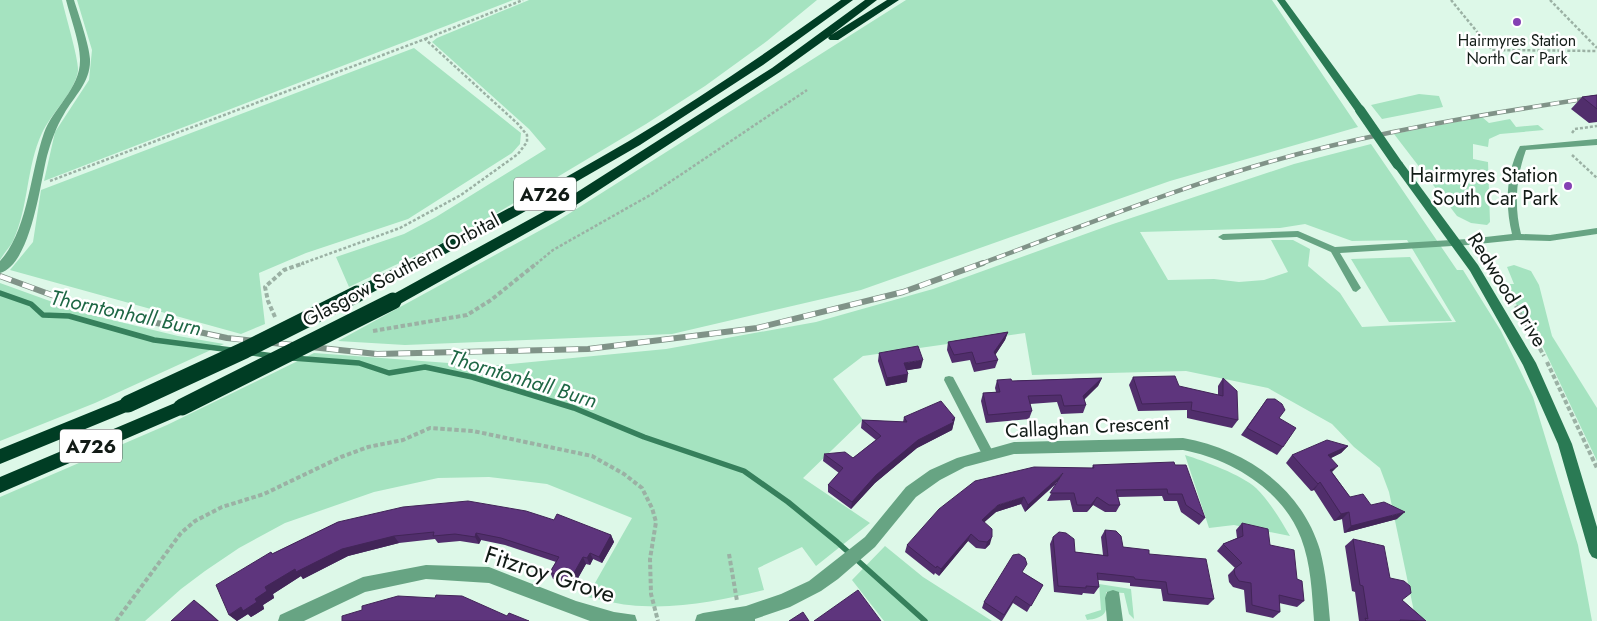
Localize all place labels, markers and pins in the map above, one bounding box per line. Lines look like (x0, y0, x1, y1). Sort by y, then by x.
marker: Hairmyres Station North Car Park (1511, 16, 1523, 28)
place label: Hairmyres Station North Car Park (1458, 29, 1576, 70)
place label: Hairmyres Station South Car Park (1410, 161, 1558, 213)
marker: Hairmyres Station South Car Park (1562, 180, 1574, 192)

